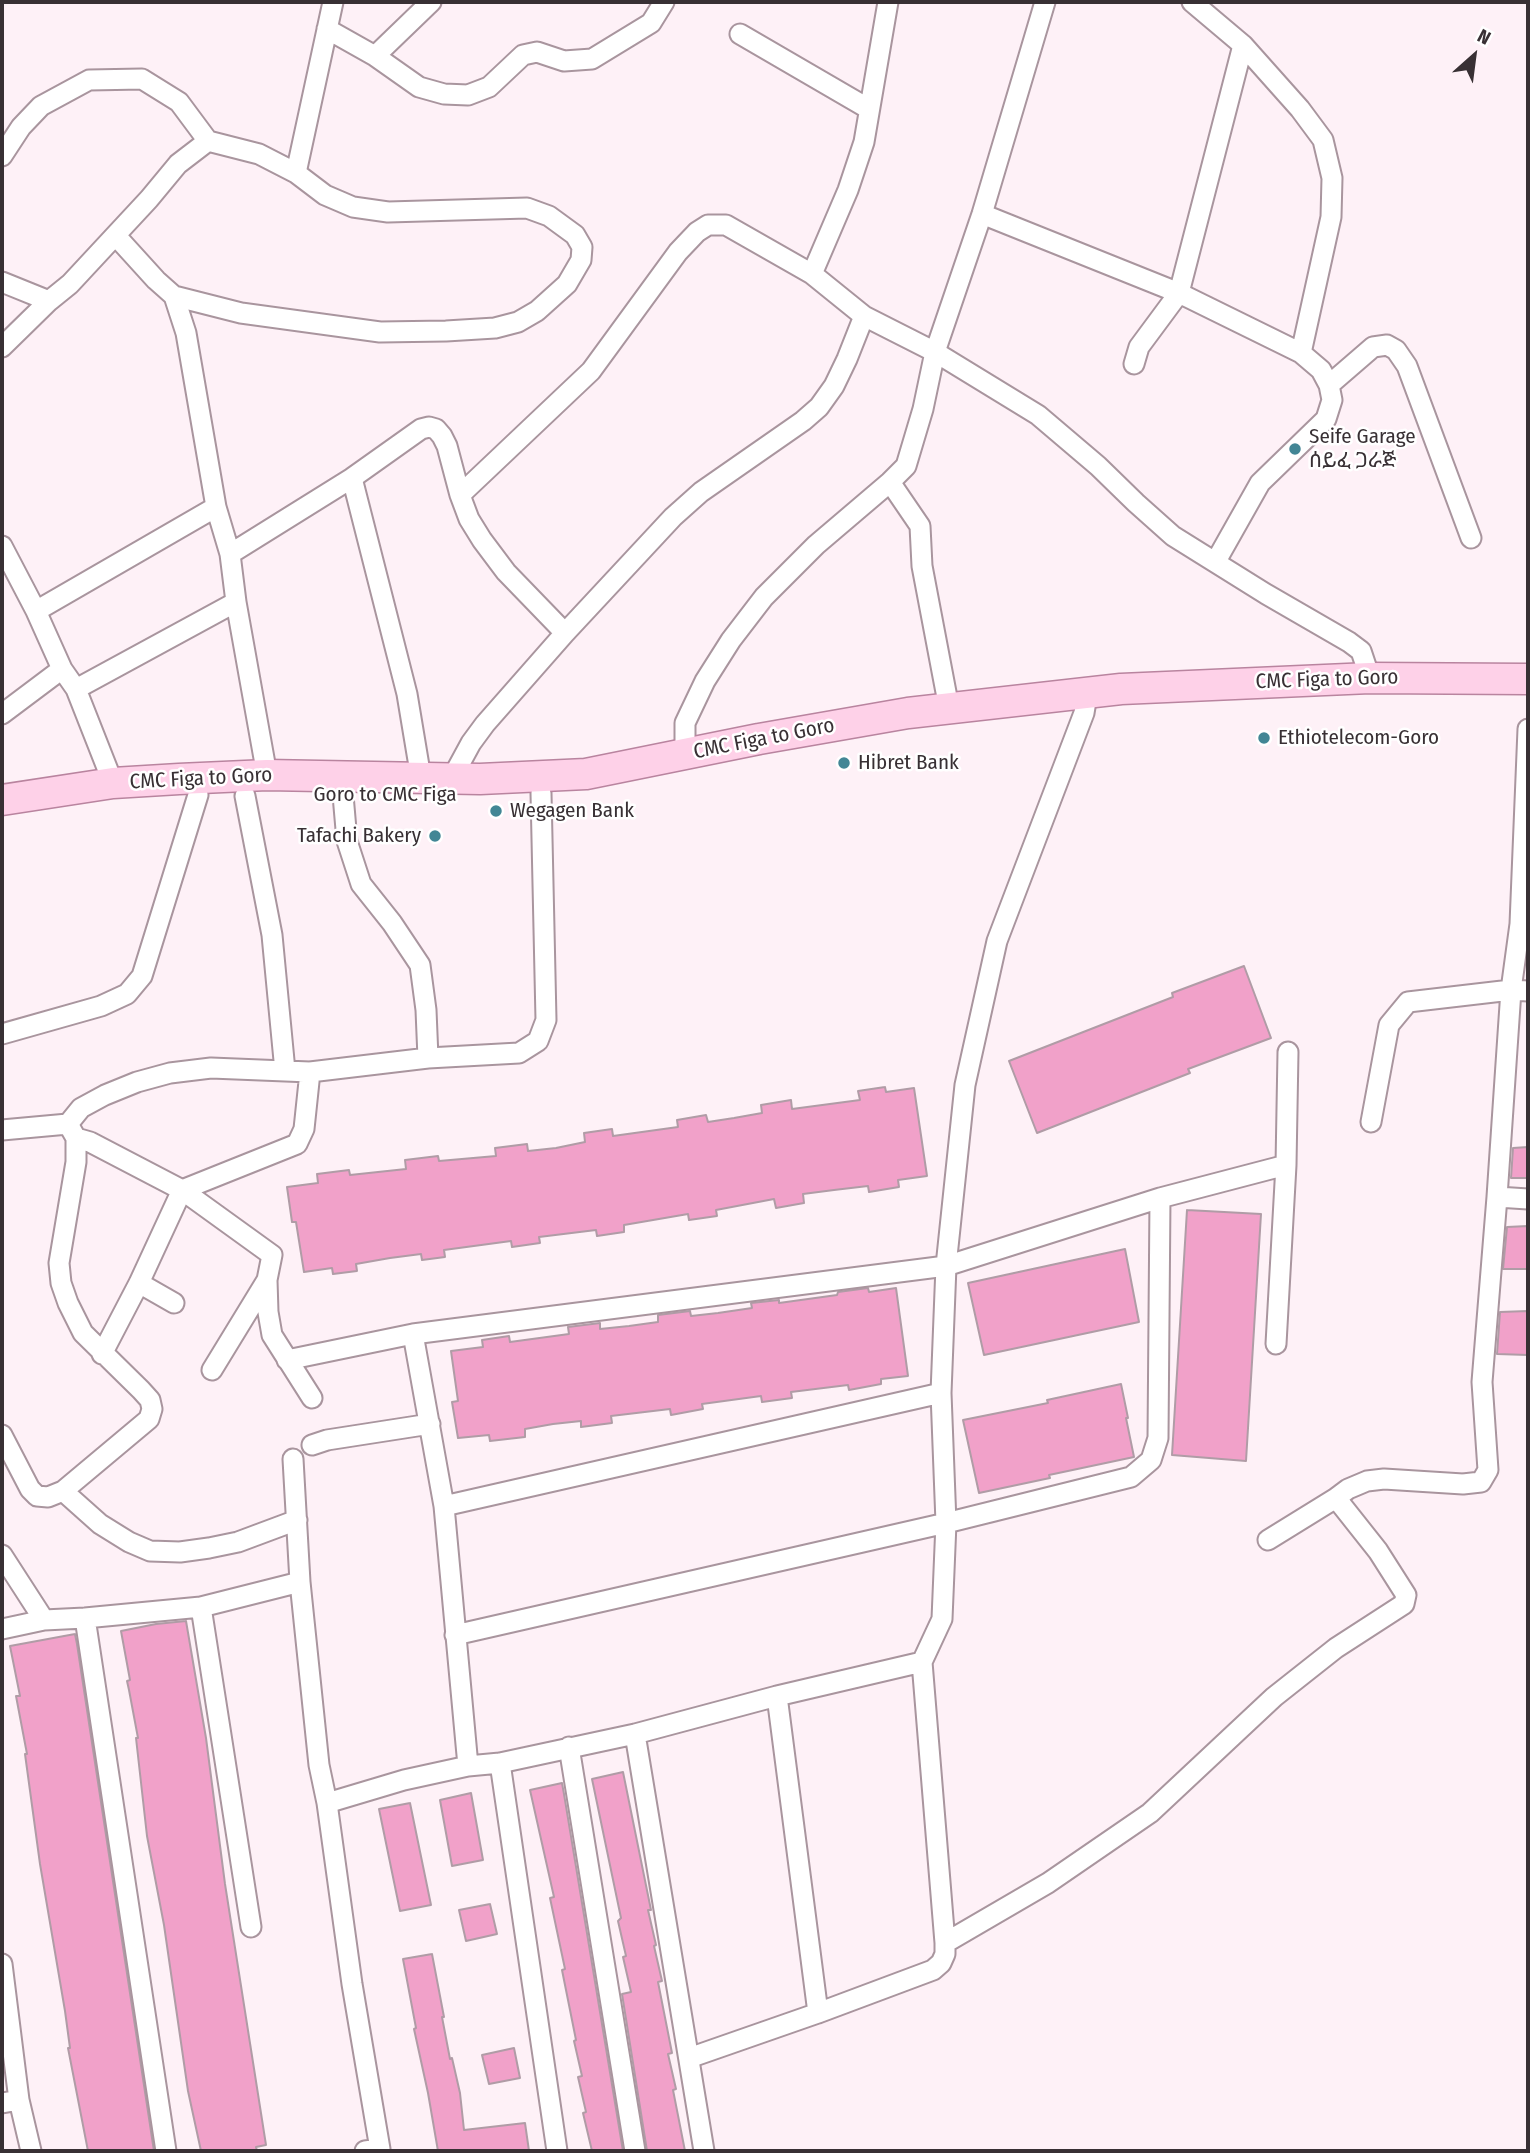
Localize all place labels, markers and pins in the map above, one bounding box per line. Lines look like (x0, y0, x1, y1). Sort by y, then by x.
place label: Seife Garage ሰይፈ ጋራጅ (1309, 424, 1416, 474)
marker: Seife Garage ሰይፈ ጋራጅ (1287, 441, 1303, 457)
place label: Ethiotelecom-Goro (1278, 725, 1439, 751)
marker: Ethiotelecom-Goro (1256, 730, 1272, 746)
place label: Hibret Bank (858, 750, 959, 776)
marker: Hibret Bank (836, 755, 852, 771)
place label: Wegagen Bank (510, 798, 634, 824)
marker: Wegagen Bank (488, 803, 504, 819)
place label: Tafachi Bakery (297, 823, 421, 849)
marker: Tafachi Bakery (427, 828, 443, 844)

